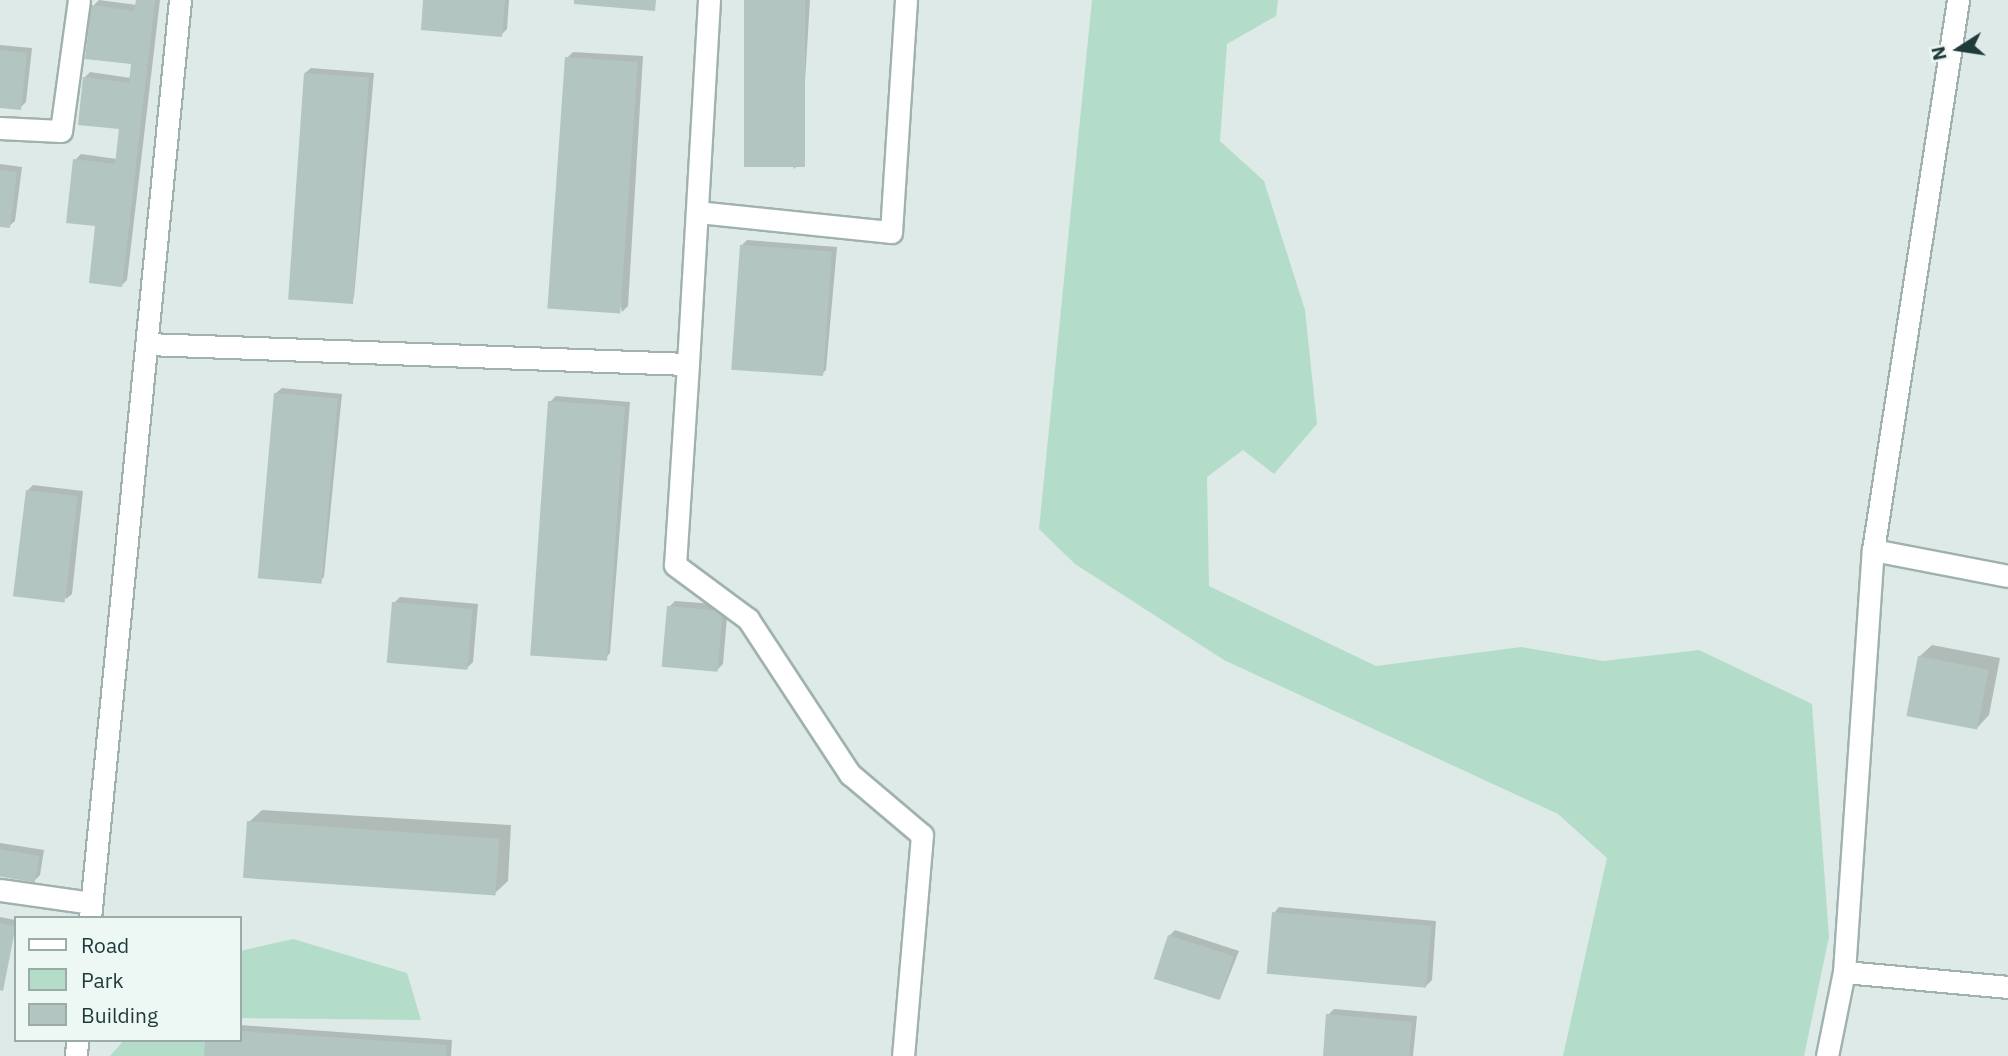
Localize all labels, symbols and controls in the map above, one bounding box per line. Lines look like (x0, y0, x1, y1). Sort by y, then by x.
north arrow (1924, 14, 1994, 84)
text: N (1925, 44, 1952, 63)
legend (14, 916, 242, 1042)
text: Road (81, 931, 129, 959)
text: Park (81, 966, 124, 994)
text: Building (81, 1001, 158, 1029)

